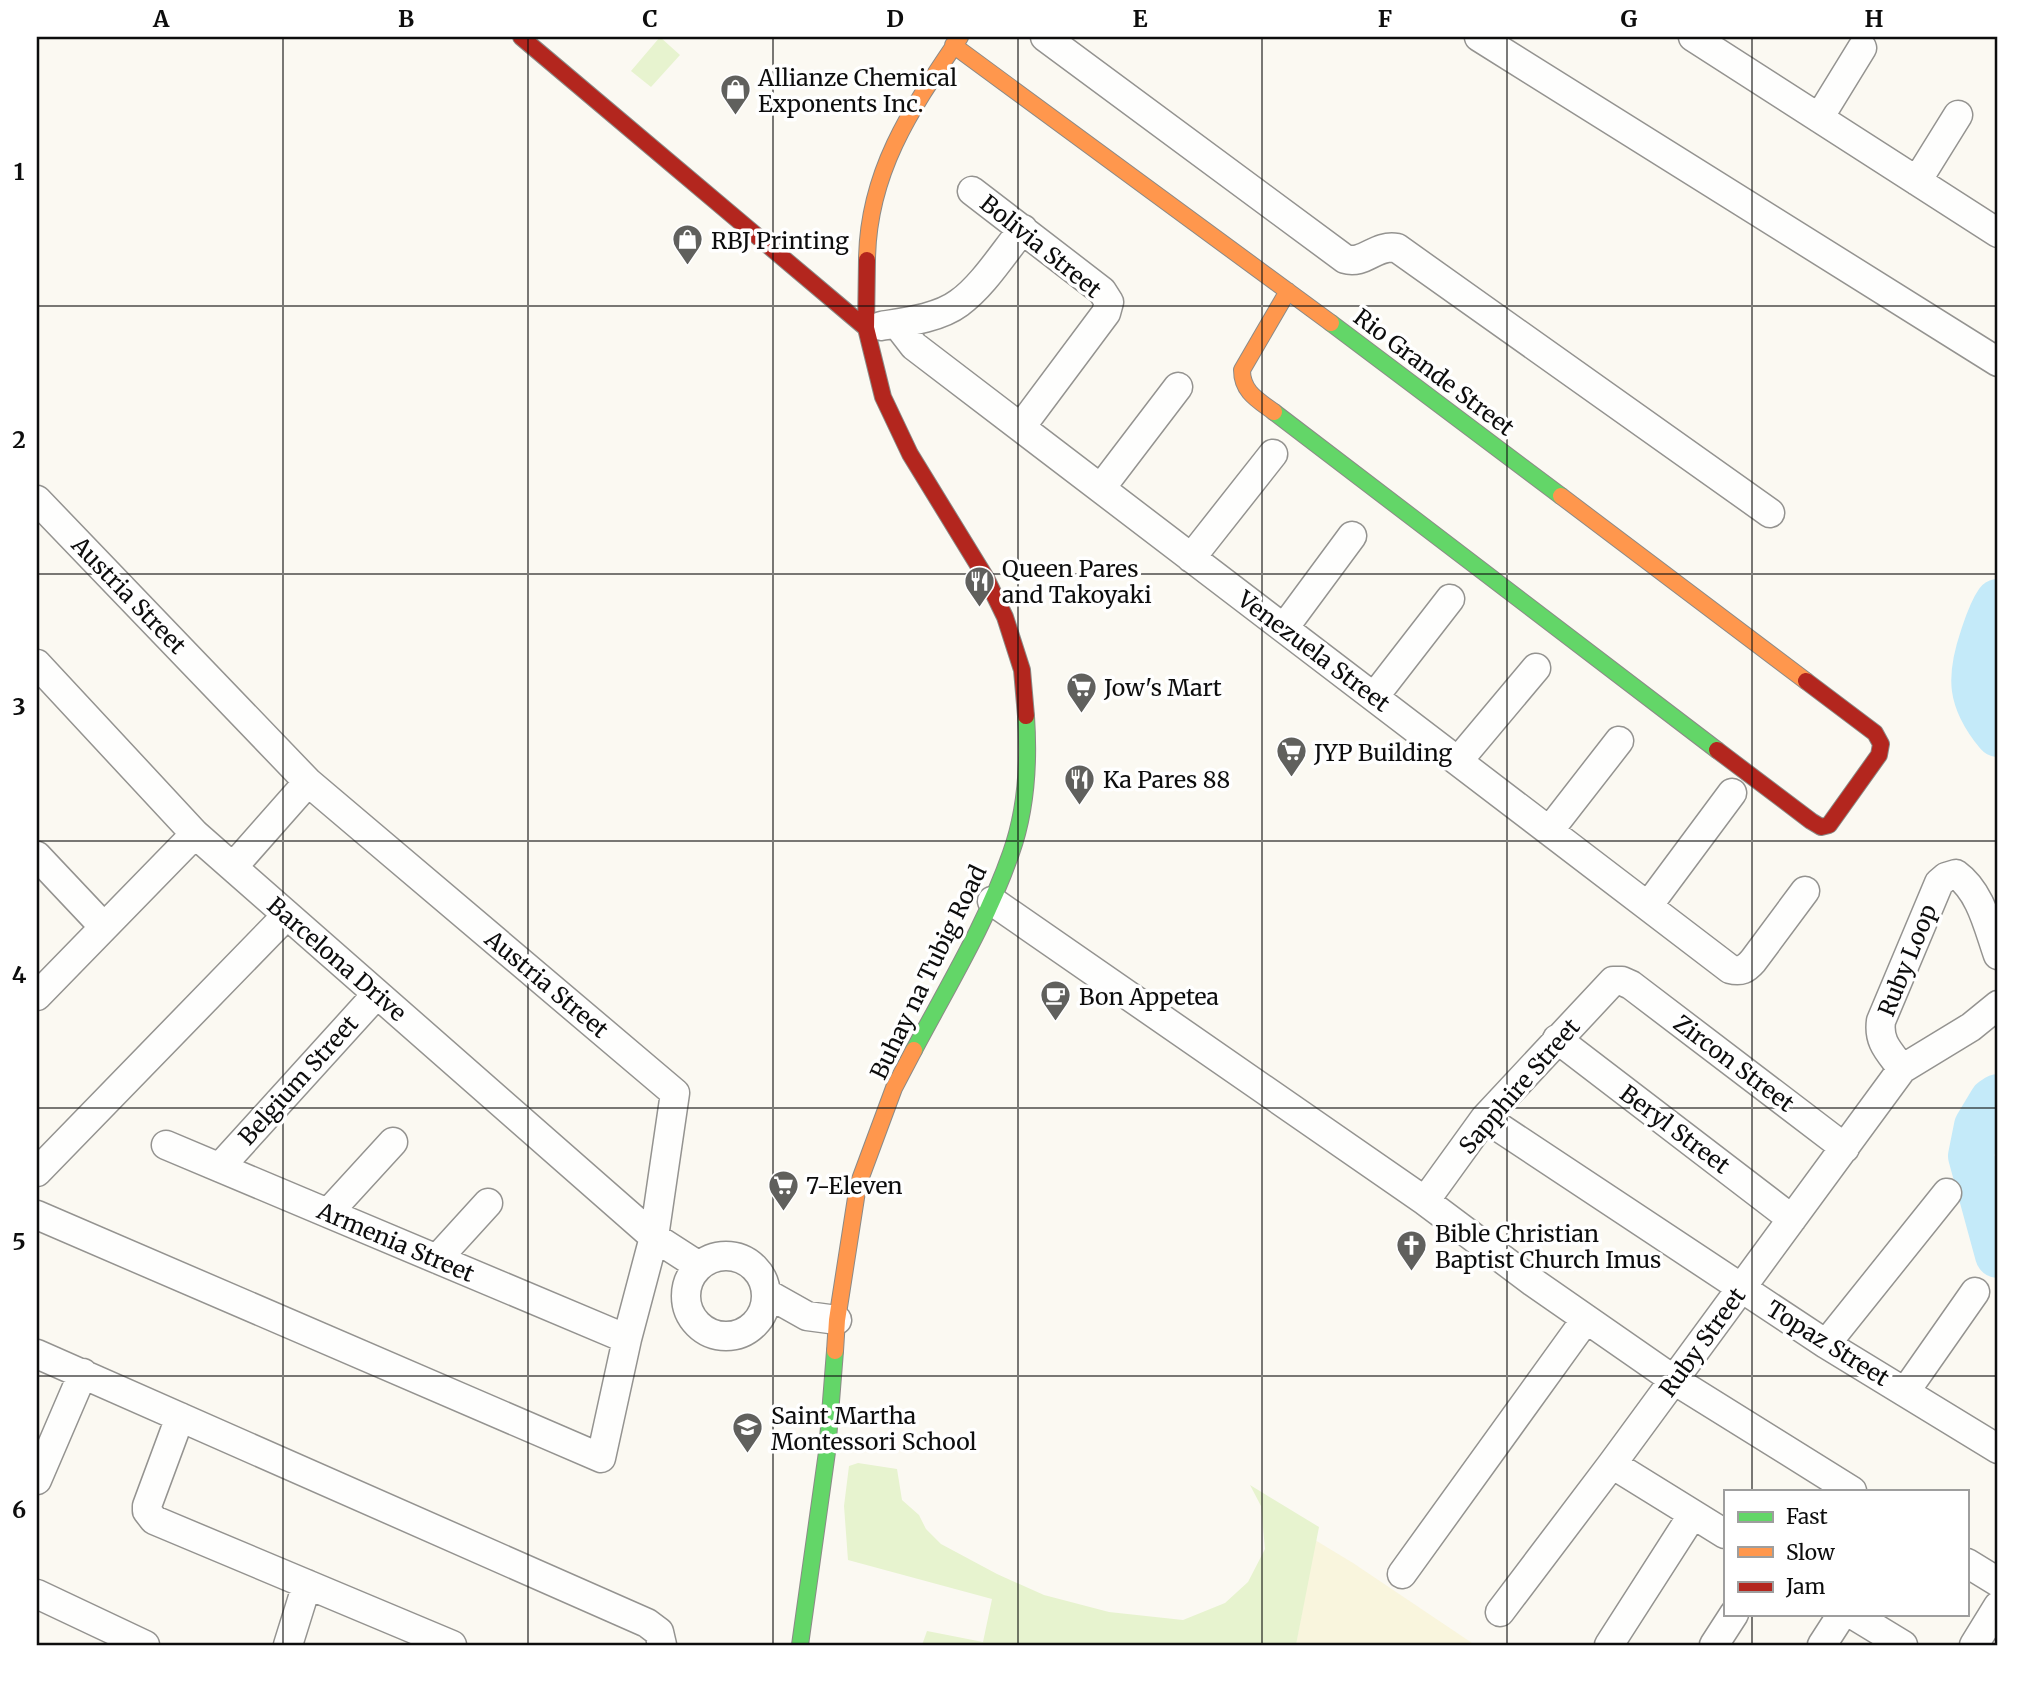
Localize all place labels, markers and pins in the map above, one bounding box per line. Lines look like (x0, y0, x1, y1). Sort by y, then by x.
place label: Allianze Chemical Exponents Inc. (757, 63, 957, 118)
shop icon: Allianze Chemical Exponents Inc. (718, 73, 752, 117)
shop icon: RBJ Printing (671, 223, 705, 267)
place label: RBJ Printing (711, 226, 849, 255)
place label: Queen Pares and Takoyaki (1002, 554, 1152, 609)
restaurant icon: Queen Pares and Takoyaki (962, 564, 996, 608)
supermarket icon: Jow's Mart (1064, 670, 1098, 714)
place label: Jow's Mart (1103, 673, 1222, 702)
supermarket icon: JYP Building (1274, 735, 1308, 779)
place label: JYP Building (1313, 738, 1452, 767)
restaurant icon: Ka Pares 88 (1063, 762, 1097, 806)
place label: Ka Pares 88 (1103, 765, 1230, 794)
cafe icon: Bon Appetea (1039, 979, 1073, 1023)
place label: Bon Appetea (1079, 982, 1219, 1011)
supermarket icon: 7-Eleven (766, 1168, 800, 1212)
place label: 7-Eleven (806, 1171, 903, 1200)
place label: Bible Christian Baptist Church Imus (1435, 1219, 1661, 1274)
church icon: Bible Christian Baptist Church Imus (1395, 1229, 1429, 1273)
place label: Saint Martha Montessori School (771, 1401, 977, 1456)
school or university icon: Saint Martha Montessori School (731, 1411, 765, 1455)

